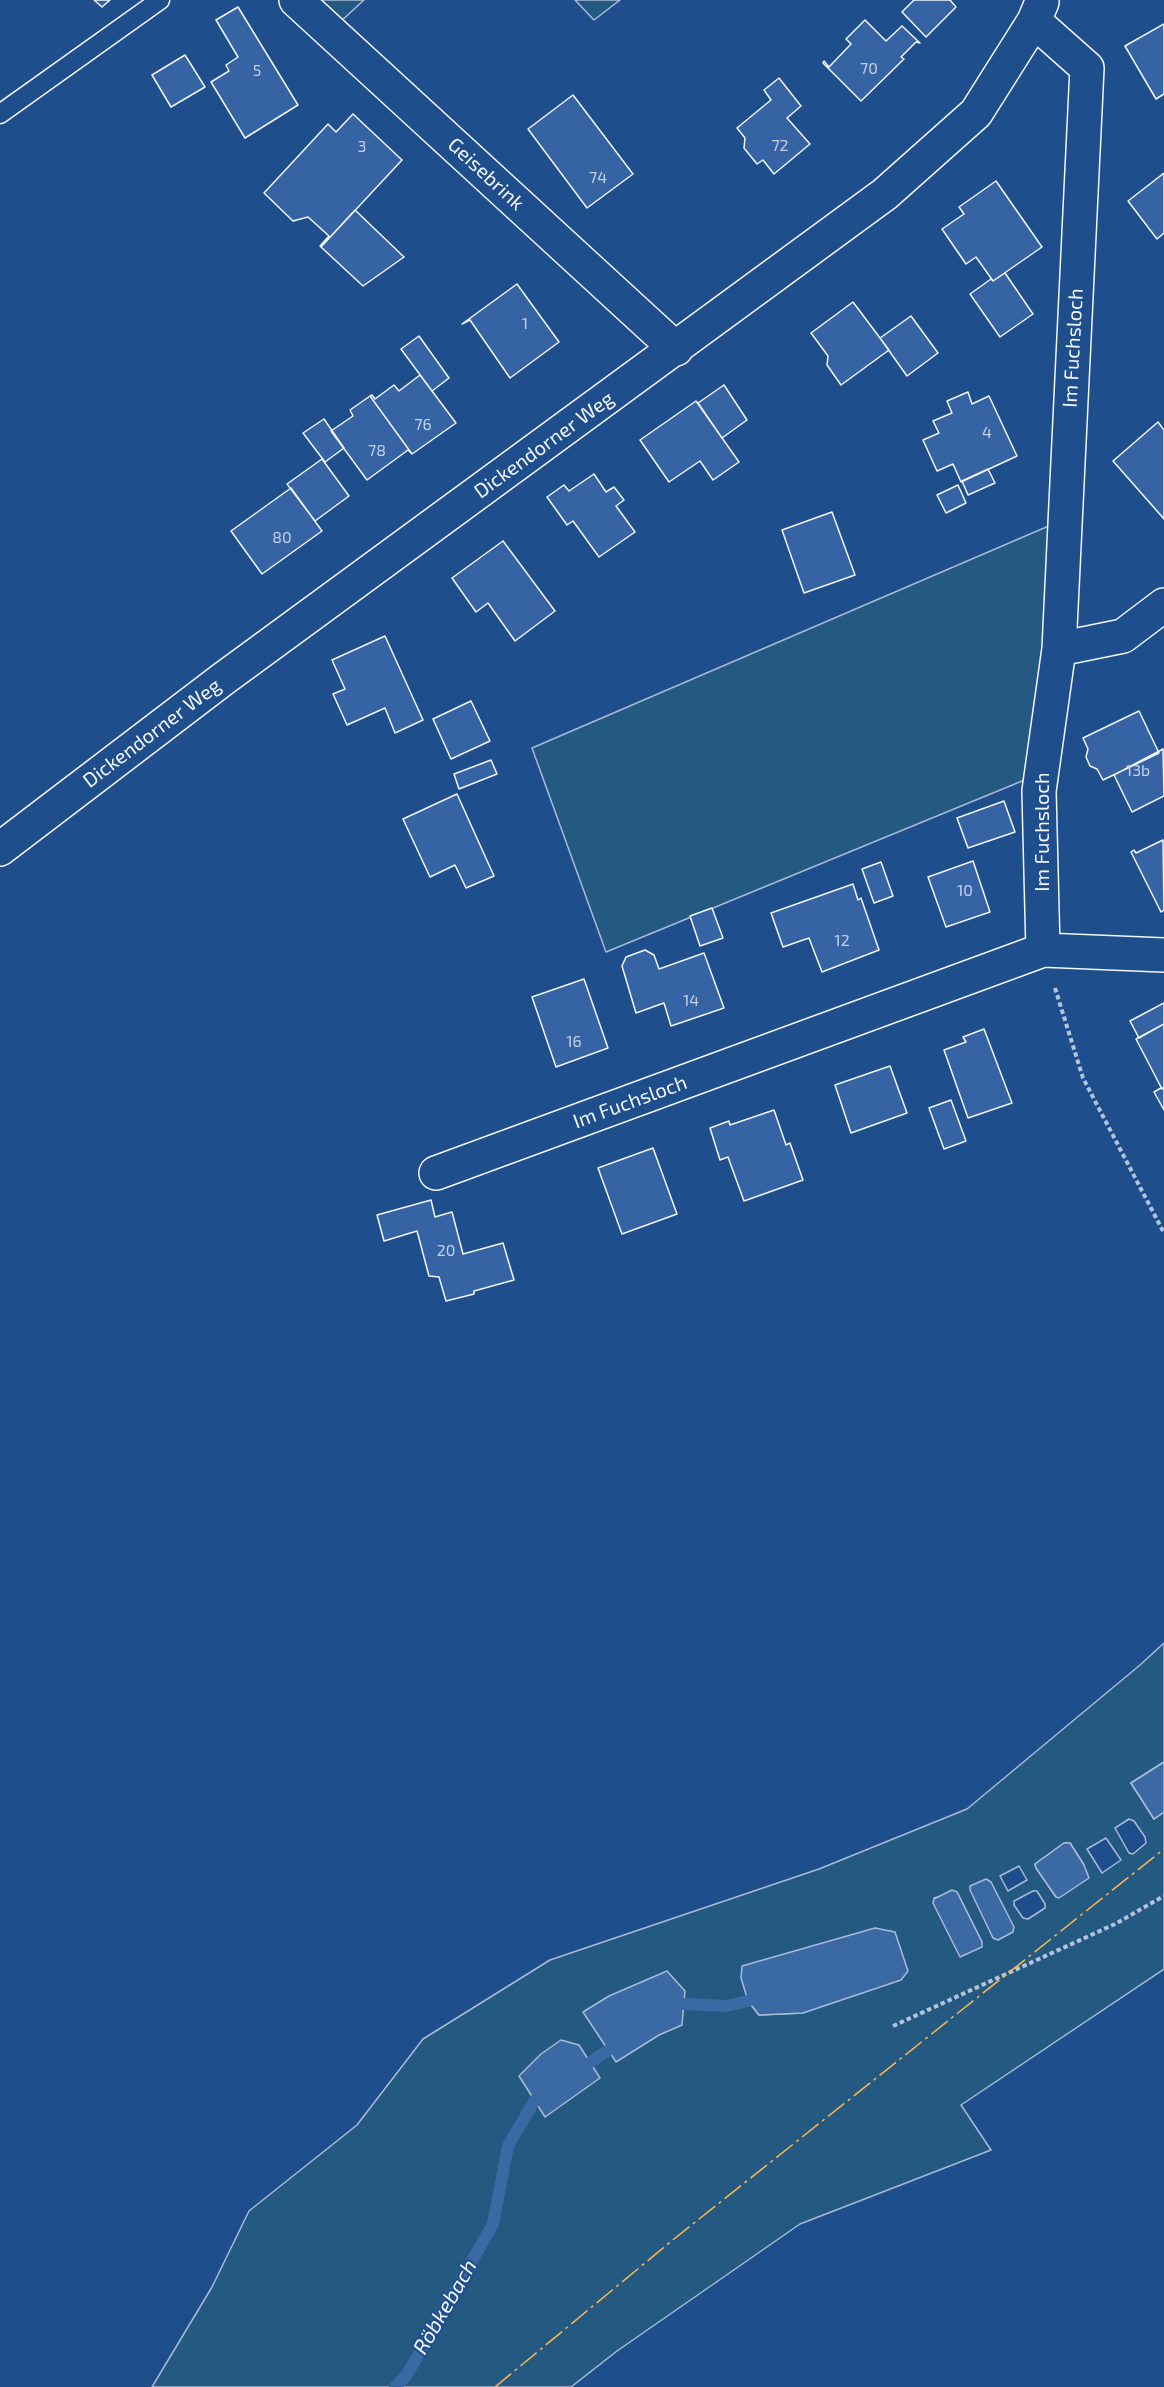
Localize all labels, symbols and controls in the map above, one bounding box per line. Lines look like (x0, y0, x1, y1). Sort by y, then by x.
house number: 70 (860, 59, 878, 79)
house number: 5 (253, 61, 261, 81)
street label: Geisebrink (443, 133, 529, 215)
house number: 72 (771, 136, 789, 156)
house number: 3 (358, 137, 366, 157)
house number: 74 (589, 168, 607, 188)
street label: Im Fuchsloch (1058, 288, 1088, 408)
house number: 1 (522, 314, 528, 334)
street label: Dickendorner Weg (470, 386, 618, 504)
house number: 76 (414, 415, 432, 435)
house number: 4 (982, 423, 992, 443)
house number: 78 (368, 441, 386, 461)
house number: 80 (272, 528, 292, 548)
street label: Dickendorner Weg (78, 673, 226, 793)
house number: 13b (1126, 761, 1150, 781)
street label: Im Fuchsloch (1030, 772, 1054, 892)
house number: 10 (957, 881, 973, 901)
house number: 12 (834, 931, 850, 951)
house number: 14 (683, 991, 699, 1011)
house number: 16 (566, 1032, 582, 1052)
street label: Im Fuchsloch (570, 1070, 690, 1134)
house number: 20 (437, 1241, 455, 1261)
water label: Röbkebach (408, 2255, 482, 2359)

